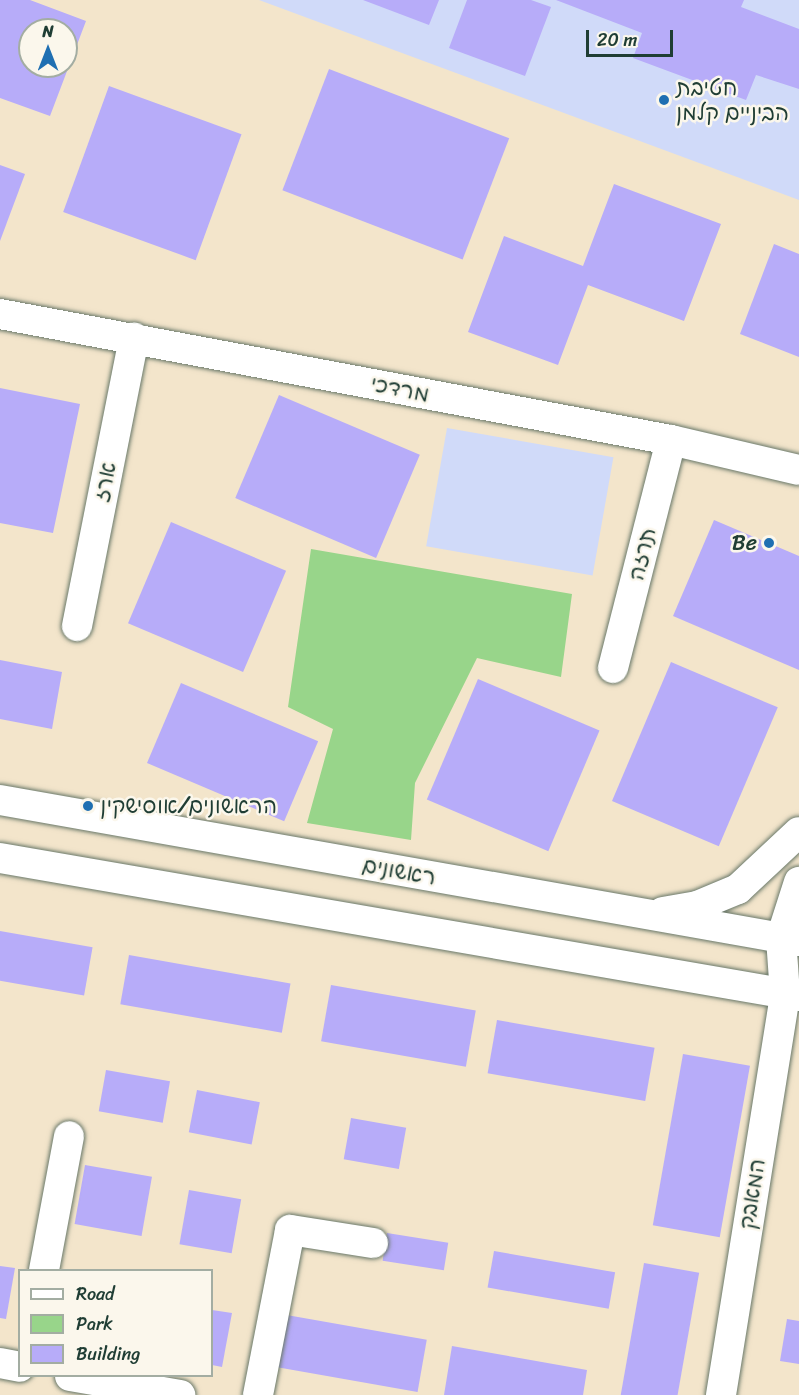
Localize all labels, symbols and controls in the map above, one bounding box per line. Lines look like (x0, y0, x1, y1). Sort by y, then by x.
text: N (42, 17, 54, 46)
north arrow (18, 18, 78, 78)
scale bar (589, 18, 676, 56)
text: 20 m (597, 24, 637, 56)
place label: חטיבת הביניים קלמן (676, 74, 789, 125)
marker: חטיבת הביניים קלמן (657, 93, 671, 107)
street label: מרדכי (368, 370, 432, 408)
street label: ארז (88, 460, 122, 504)
street label: תרזה (623, 525, 661, 583)
place label: Be (732, 530, 757, 556)
marker: Be (762, 536, 776, 550)
place label: הראשונים/אוסישקין (100, 793, 277, 819)
marker: הראשונים/אוסישקין (81, 799, 95, 813)
street label: ראשונים (360, 852, 438, 890)
street label: המאבק (733, 1157, 771, 1231)
legend (18, 1269, 213, 1377)
text: Road (76, 1278, 115, 1310)
text: Park (76, 1308, 113, 1340)
text: Building (76, 1338, 140, 1370)

